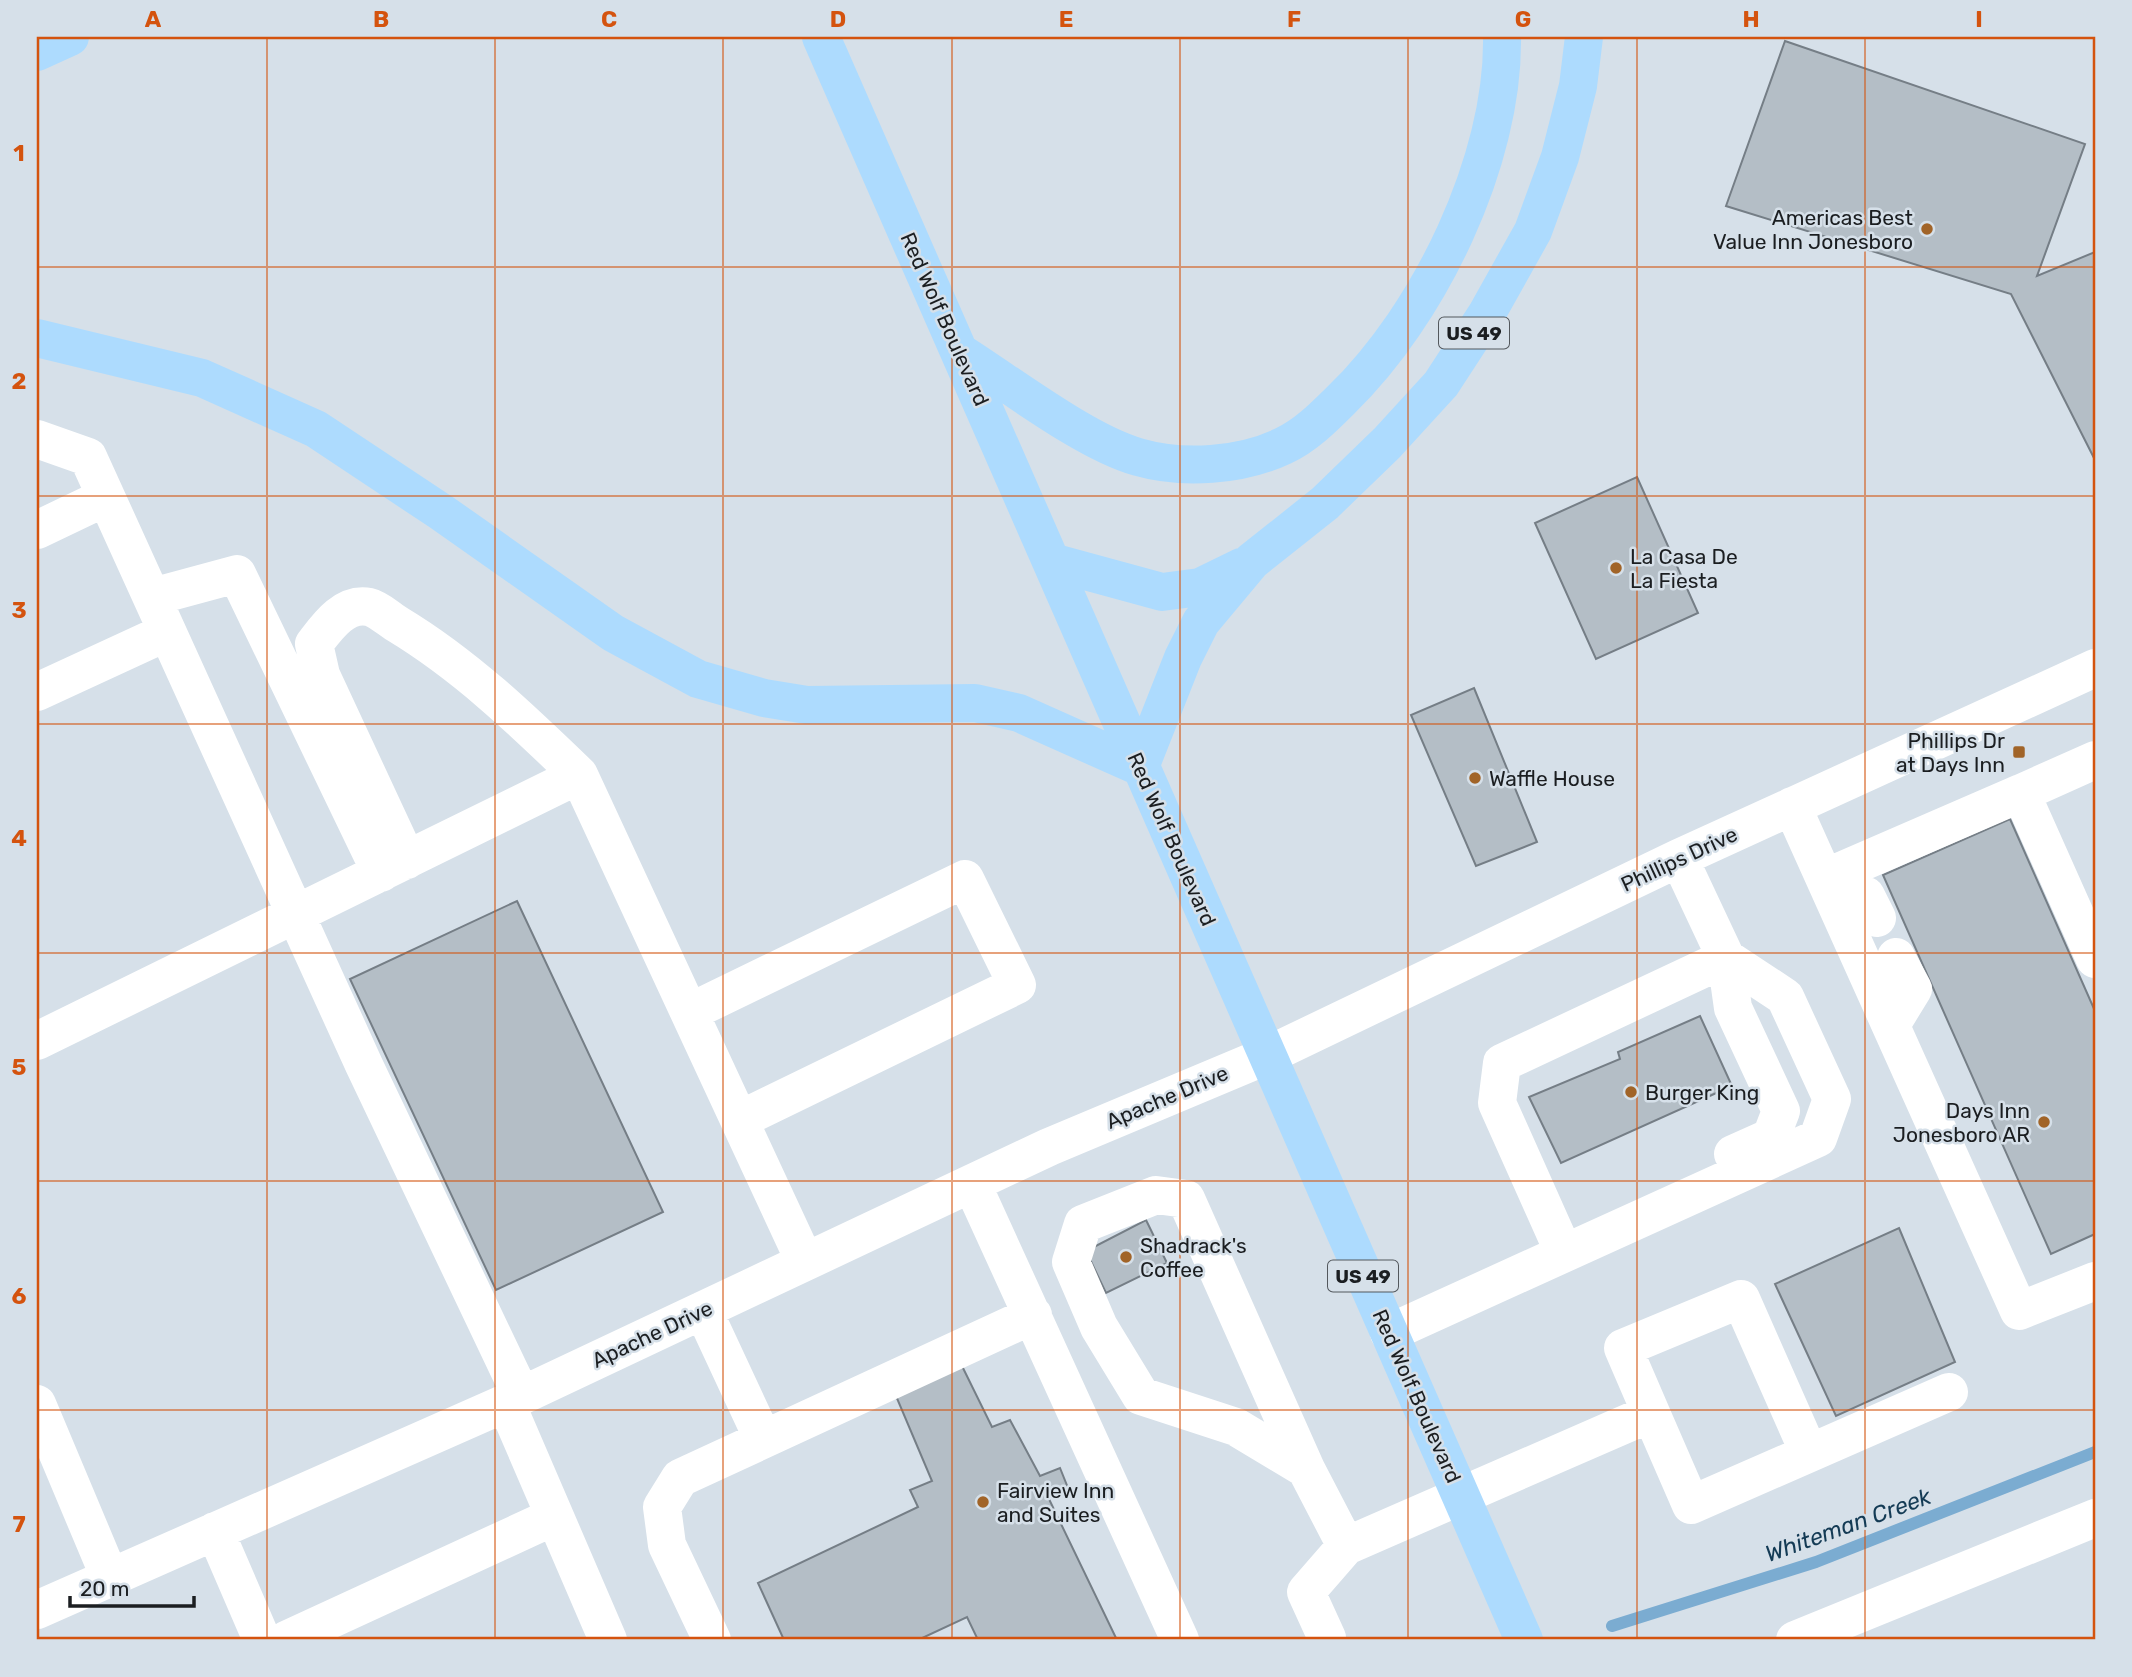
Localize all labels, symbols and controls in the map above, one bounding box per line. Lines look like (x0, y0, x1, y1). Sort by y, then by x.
text: A (145, 5, 162, 33)
text: B (373, 5, 389, 33)
text: C (601, 5, 617, 33)
text: D (830, 5, 846, 33)
text: E (1059, 5, 1073, 33)
text: F (1287, 5, 1301, 33)
text: G (1515, 5, 1531, 33)
text: H (1742, 5, 1760, 33)
text: I (1975, 5, 1983, 33)
text: 1 (13, 139, 25, 167)
place label: Americas Best Value Inn Jonesboro (1713, 205, 1913, 254)
marker: Americas Best Value Inn Jonesboro (1919, 221, 1935, 237)
street label: Red Wolf Boulevard (895, 228, 995, 410)
road number: US 49 (1439, 318, 1509, 348)
text: 2 (12, 367, 26, 395)
place label: La Casa De La Fiesta (1630, 544, 1738, 593)
marker: La Casa De La Fiesta (1608, 560, 1624, 576)
text: 3 (11, 596, 27, 624)
place label: Phillips Dr at Days Inn (1896, 728, 2005, 777)
marker: Phillips Dr at Days Inn (2011, 744, 2027, 760)
street label: Red Wolf Boulevard (1122, 748, 1222, 930)
place label: Waffle House (1489, 766, 1615, 791)
marker: Waffle House (1467, 770, 1483, 786)
street label: Phillips Drive (1617, 821, 1741, 897)
text: 4 (11, 824, 27, 852)
text: 5 (12, 1053, 27, 1081)
street label: Apache Drive (1102, 1060, 1232, 1134)
place label: Burger King (1645, 1080, 1759, 1105)
marker: Burger King (1623, 1084, 1639, 1100)
place label: Days Inn Jonesboro AR (1893, 1098, 2030, 1147)
marker: Days Inn Jonesboro AR (2036, 1114, 2052, 1130)
place label: Shadrack's Coffee (1140, 1233, 1247, 1282)
marker: Shadrack's Coffee (1118, 1249, 1134, 1265)
road number: US 49 (1328, 1260, 1398, 1292)
text: 6 (12, 1282, 27, 1310)
street label: Apache Drive (588, 1295, 716, 1373)
street label: Red Wolf Boulevard (1367, 1305, 1467, 1487)
place label: Fairview Inn and Suites (997, 1478, 1114, 1527)
water label: Whiteman Creek (1761, 1482, 1936, 1568)
marker: Fairview Inn and Suites (975, 1494, 991, 1510)
text: 7 (12, 1510, 26, 1538)
scale bar (70, 1565, 194, 1609)
text: 20 m (80, 1576, 129, 1601)

